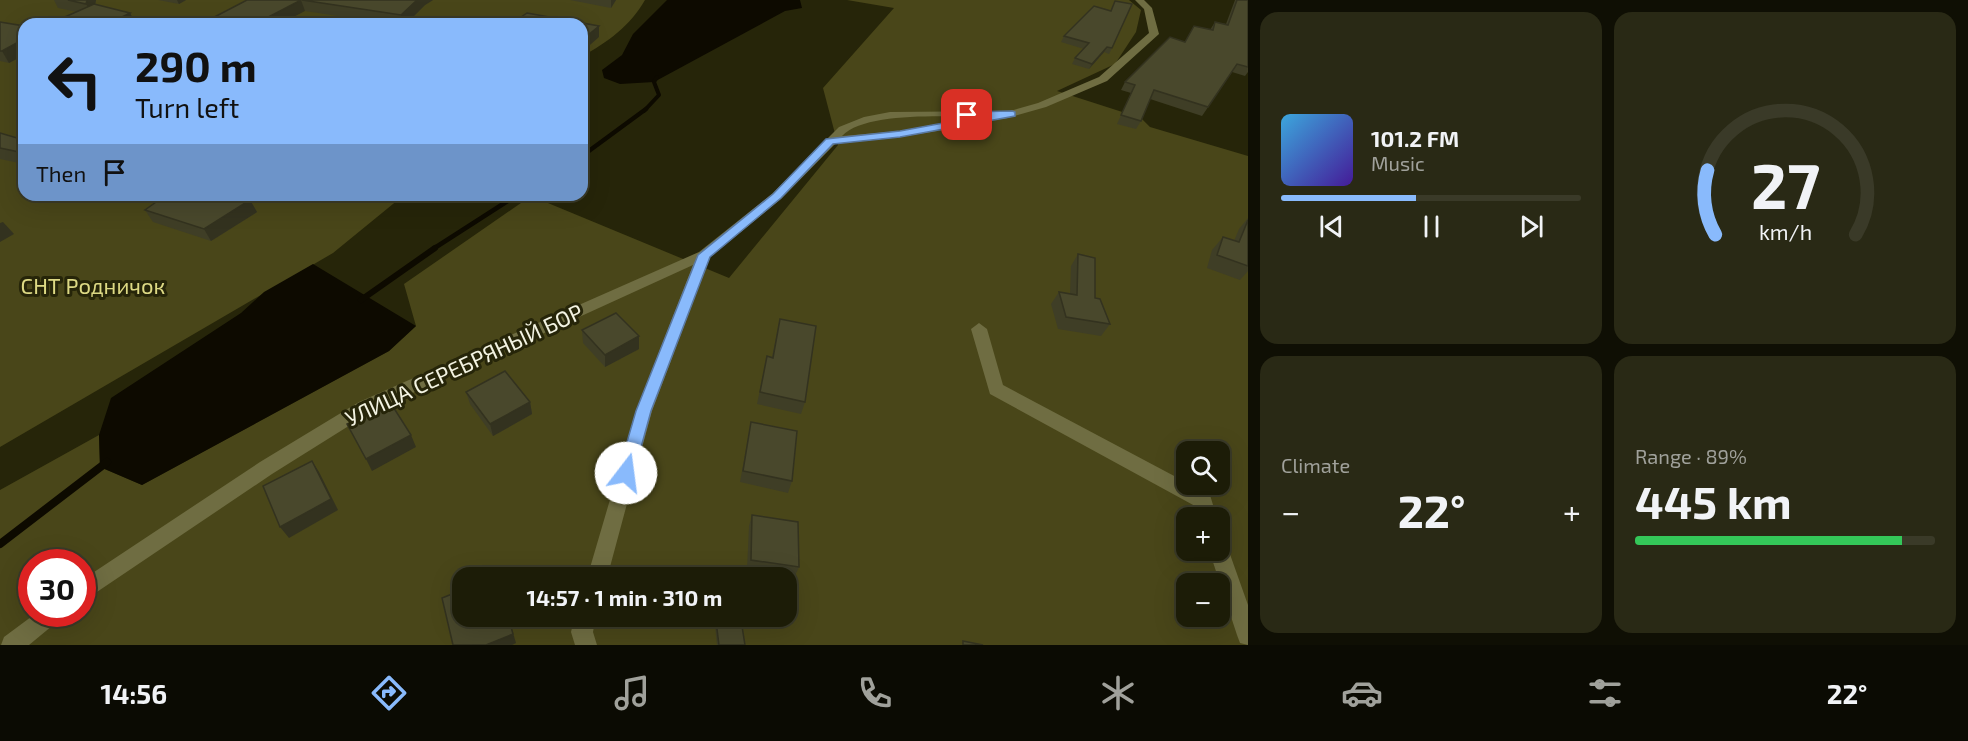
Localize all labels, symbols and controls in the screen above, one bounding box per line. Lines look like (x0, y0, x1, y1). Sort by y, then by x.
text: 290 m (135, 40, 257, 90)
icon: left (36, 42, 114, 120)
pin (941, 89, 992, 140)
text: Turn left (135, 91, 239, 123)
icon: arrive (950, 98, 983, 131)
text: 101.2 FM (1371, 125, 1459, 151)
text: 27 (1750, 147, 1820, 222)
text: Music (1371, 151, 1425, 175)
icon: arrive (98, 156, 131, 189)
text: Then (36, 160, 86, 186)
icon: previous (1315, 210, 1348, 243)
icon: pause (1415, 210, 1448, 243)
icon: next (1515, 210, 1548, 243)
text: km/h (1758, 220, 1812, 245)
park label: СНТ Родничок (21, 272, 166, 298)
street label: УЛИЦА СЕРЕБРЯНЫЙ БОР (341, 298, 586, 431)
position arrow (594, 441, 658, 505)
map controls (1176, 441, 1230, 627)
button: search (1176, 441, 1230, 495)
text: Range · 89% (1635, 444, 1747, 468)
text: Climate (1281, 453, 1350, 477)
text: 445 km (1635, 474, 1792, 528)
text: 22° (1398, 483, 1465, 537)
text: − (1281, 491, 1300, 531)
text: + (1563, 491, 1581, 531)
button: + (1176, 507, 1230, 561)
speed limit sign: 30 (18, 549, 96, 627)
button: − (1176, 573, 1230, 627)
text: 14:57 · 1 min · 310 m (527, 584, 722, 610)
icon: directions (368, 672, 410, 714)
icon: music (611, 672, 653, 714)
icon: phone (854, 672, 896, 714)
icon: climate (1097, 672, 1139, 714)
icon: car (1341, 672, 1383, 714)
icon: filters (1584, 672, 1626, 714)
text: 14:56 (101, 677, 167, 709)
text: 22° (1827, 677, 1867, 709)

